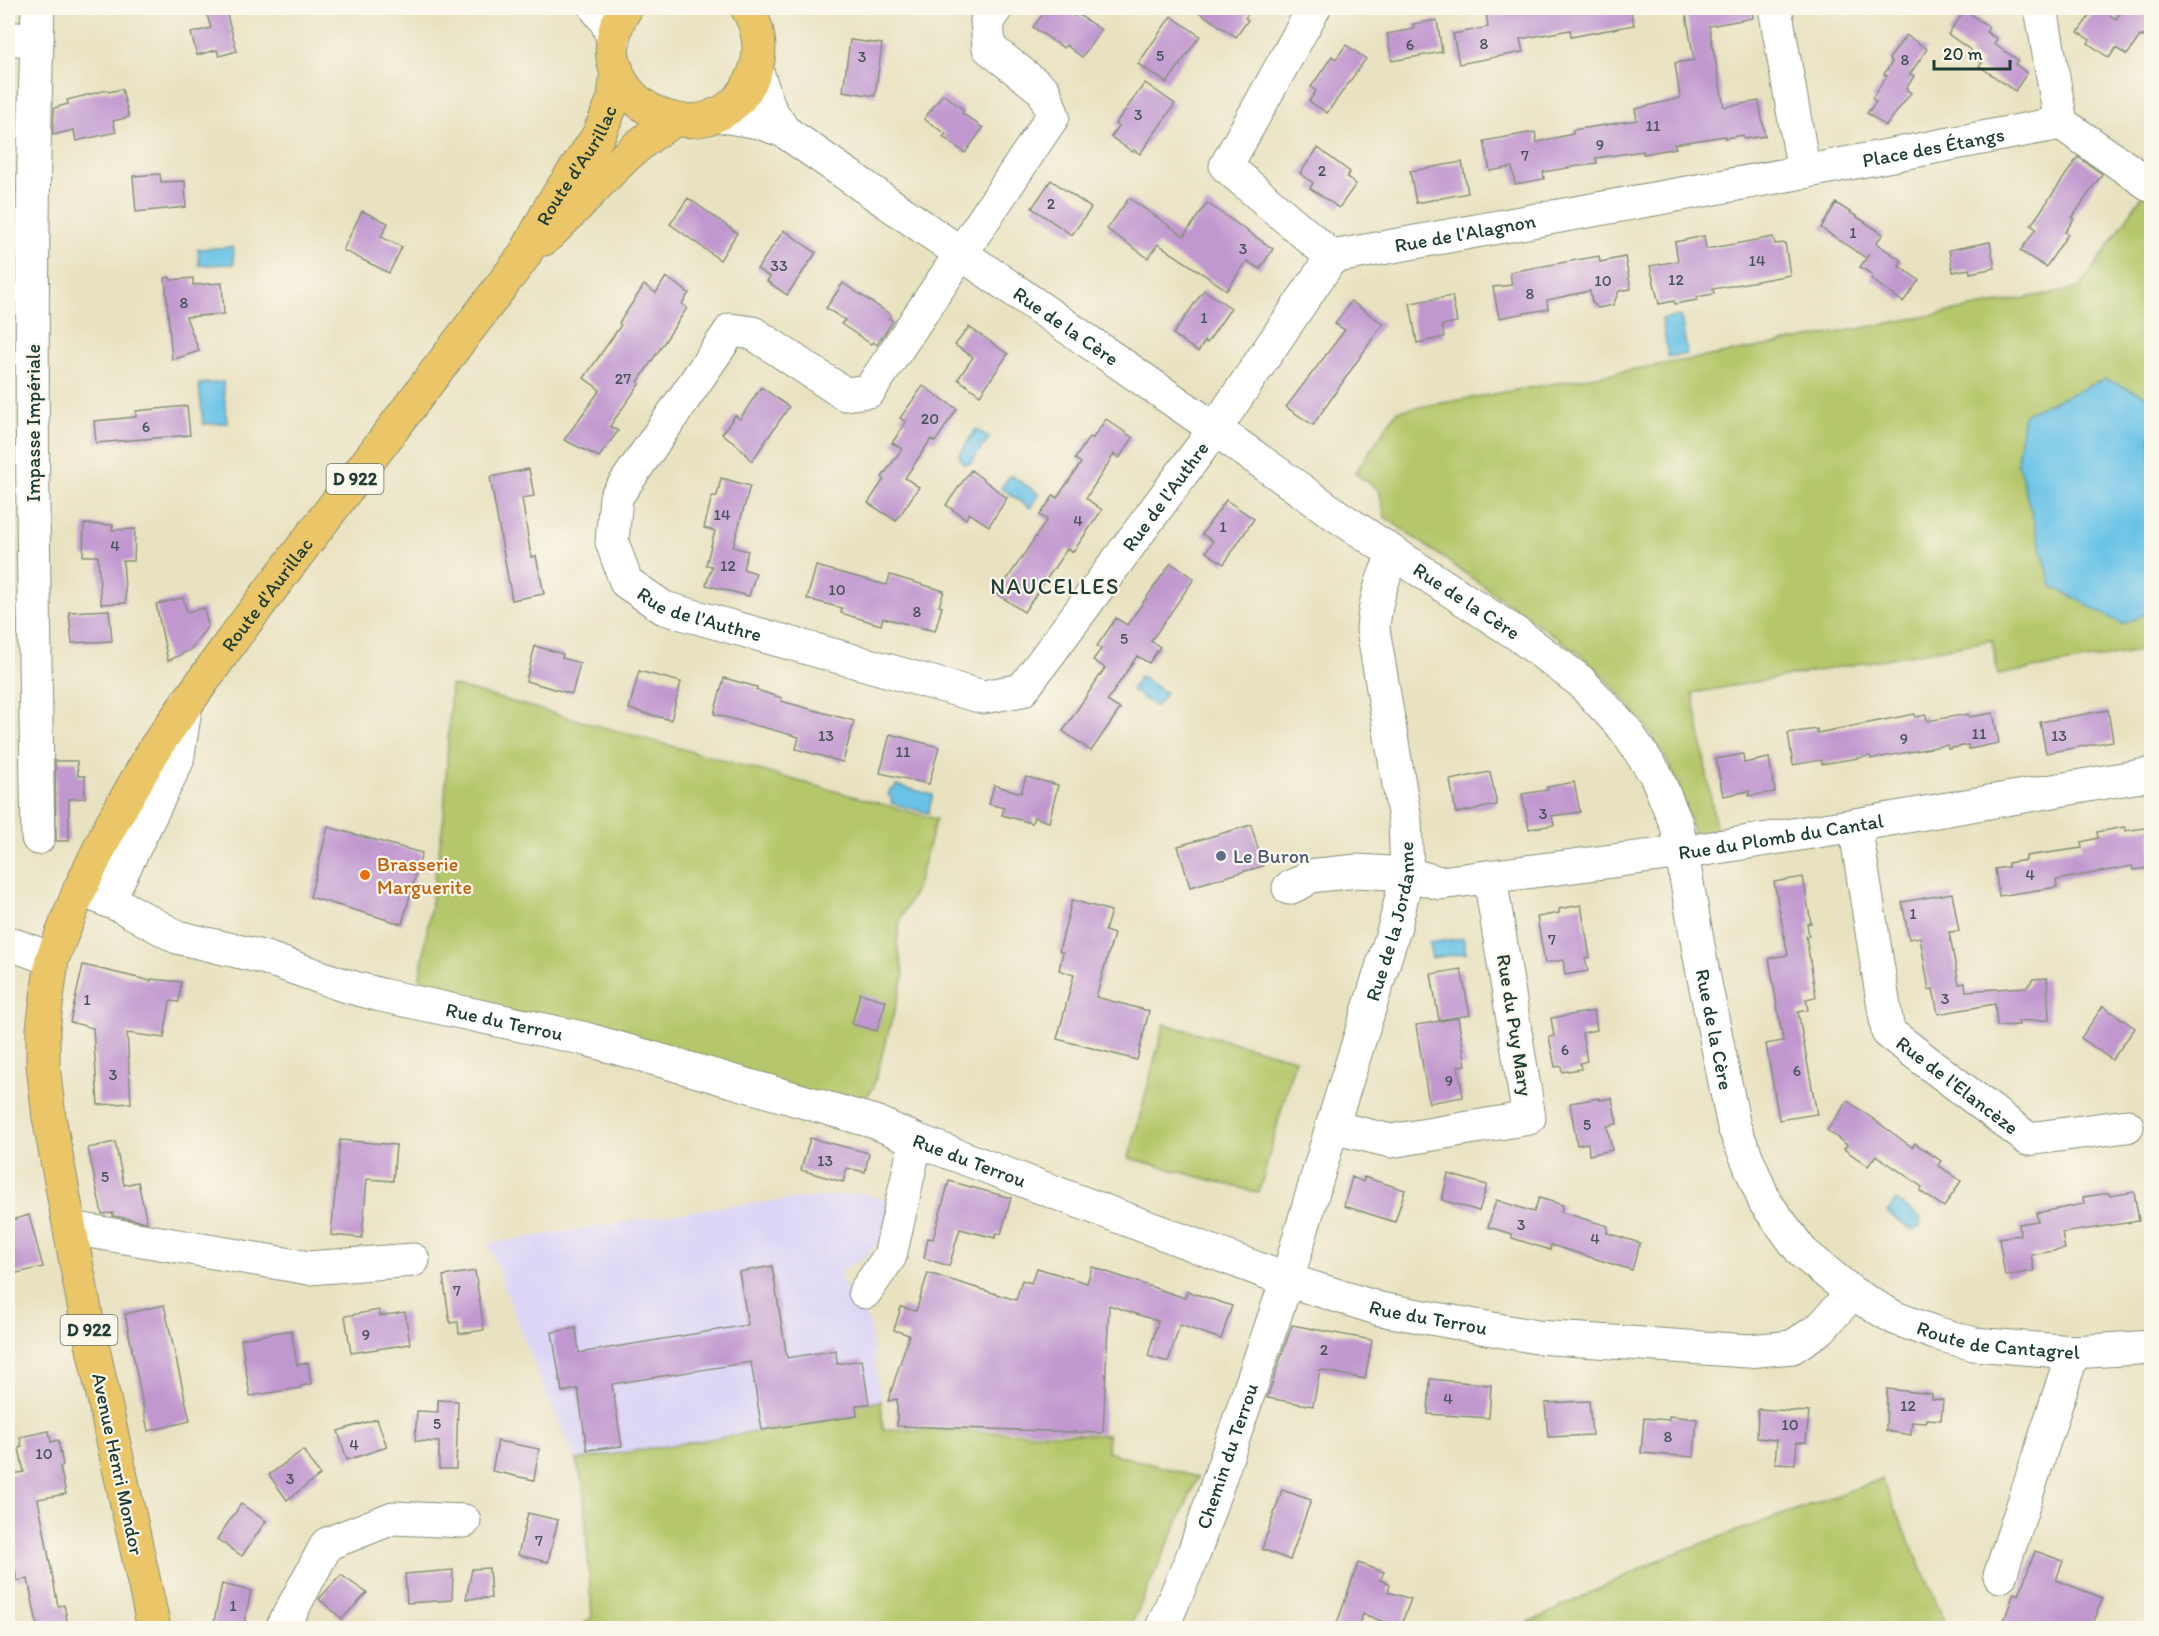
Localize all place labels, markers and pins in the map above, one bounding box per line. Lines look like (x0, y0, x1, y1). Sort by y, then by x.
place label: Le Buron (1233, 844, 1310, 868)
marker: Le Buron (1214, 849, 1228, 863)
place label: Brasserie Marguerite (377, 852, 472, 899)
marker: Brasserie Marguerite (358, 868, 372, 882)

